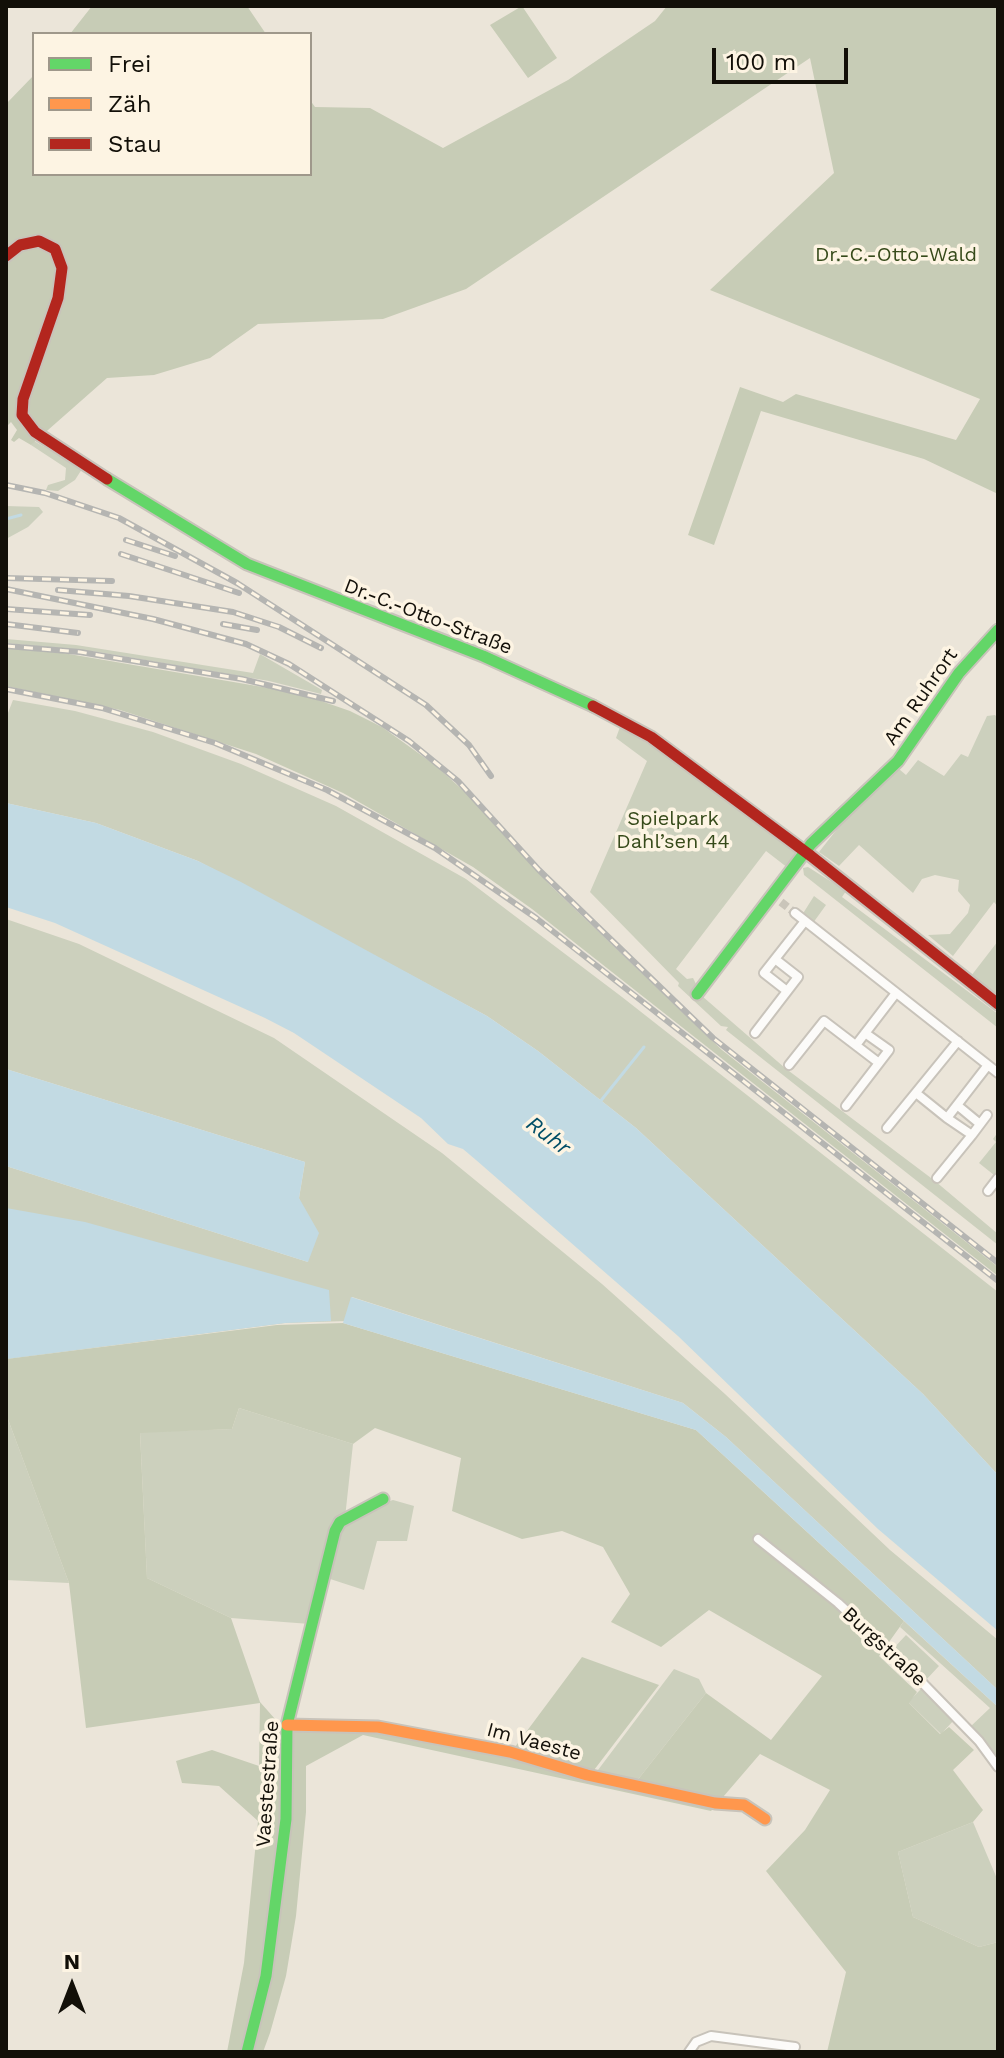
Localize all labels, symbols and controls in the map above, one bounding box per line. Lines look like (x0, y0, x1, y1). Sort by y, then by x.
legend (32, 32, 312, 176)
scale bar (716, 32, 852, 82)
text: 100 m (726, 48, 796, 76)
text: Frei (108, 50, 151, 78)
text: Zäh (108, 90, 152, 118)
text: Stau (108, 130, 162, 158)
park label: Dr.-C.-Otto-Wald (815, 243, 977, 267)
street label: Dr.-C.-Otto-Straße (340, 574, 516, 660)
street label: Am Ruhrort (879, 644, 963, 750)
park label: Spielpark Dahl’sen 44 (616, 807, 730, 854)
water label: Ruhr (521, 1111, 575, 1161)
street label: Burgstraße (837, 1602, 931, 1692)
street label: Im Vaeste (484, 1718, 584, 1766)
street label: Vaestestraße (252, 1720, 284, 1848)
north arrow (32, 1946, 112, 2026)
text: N (64, 1949, 80, 1974)

